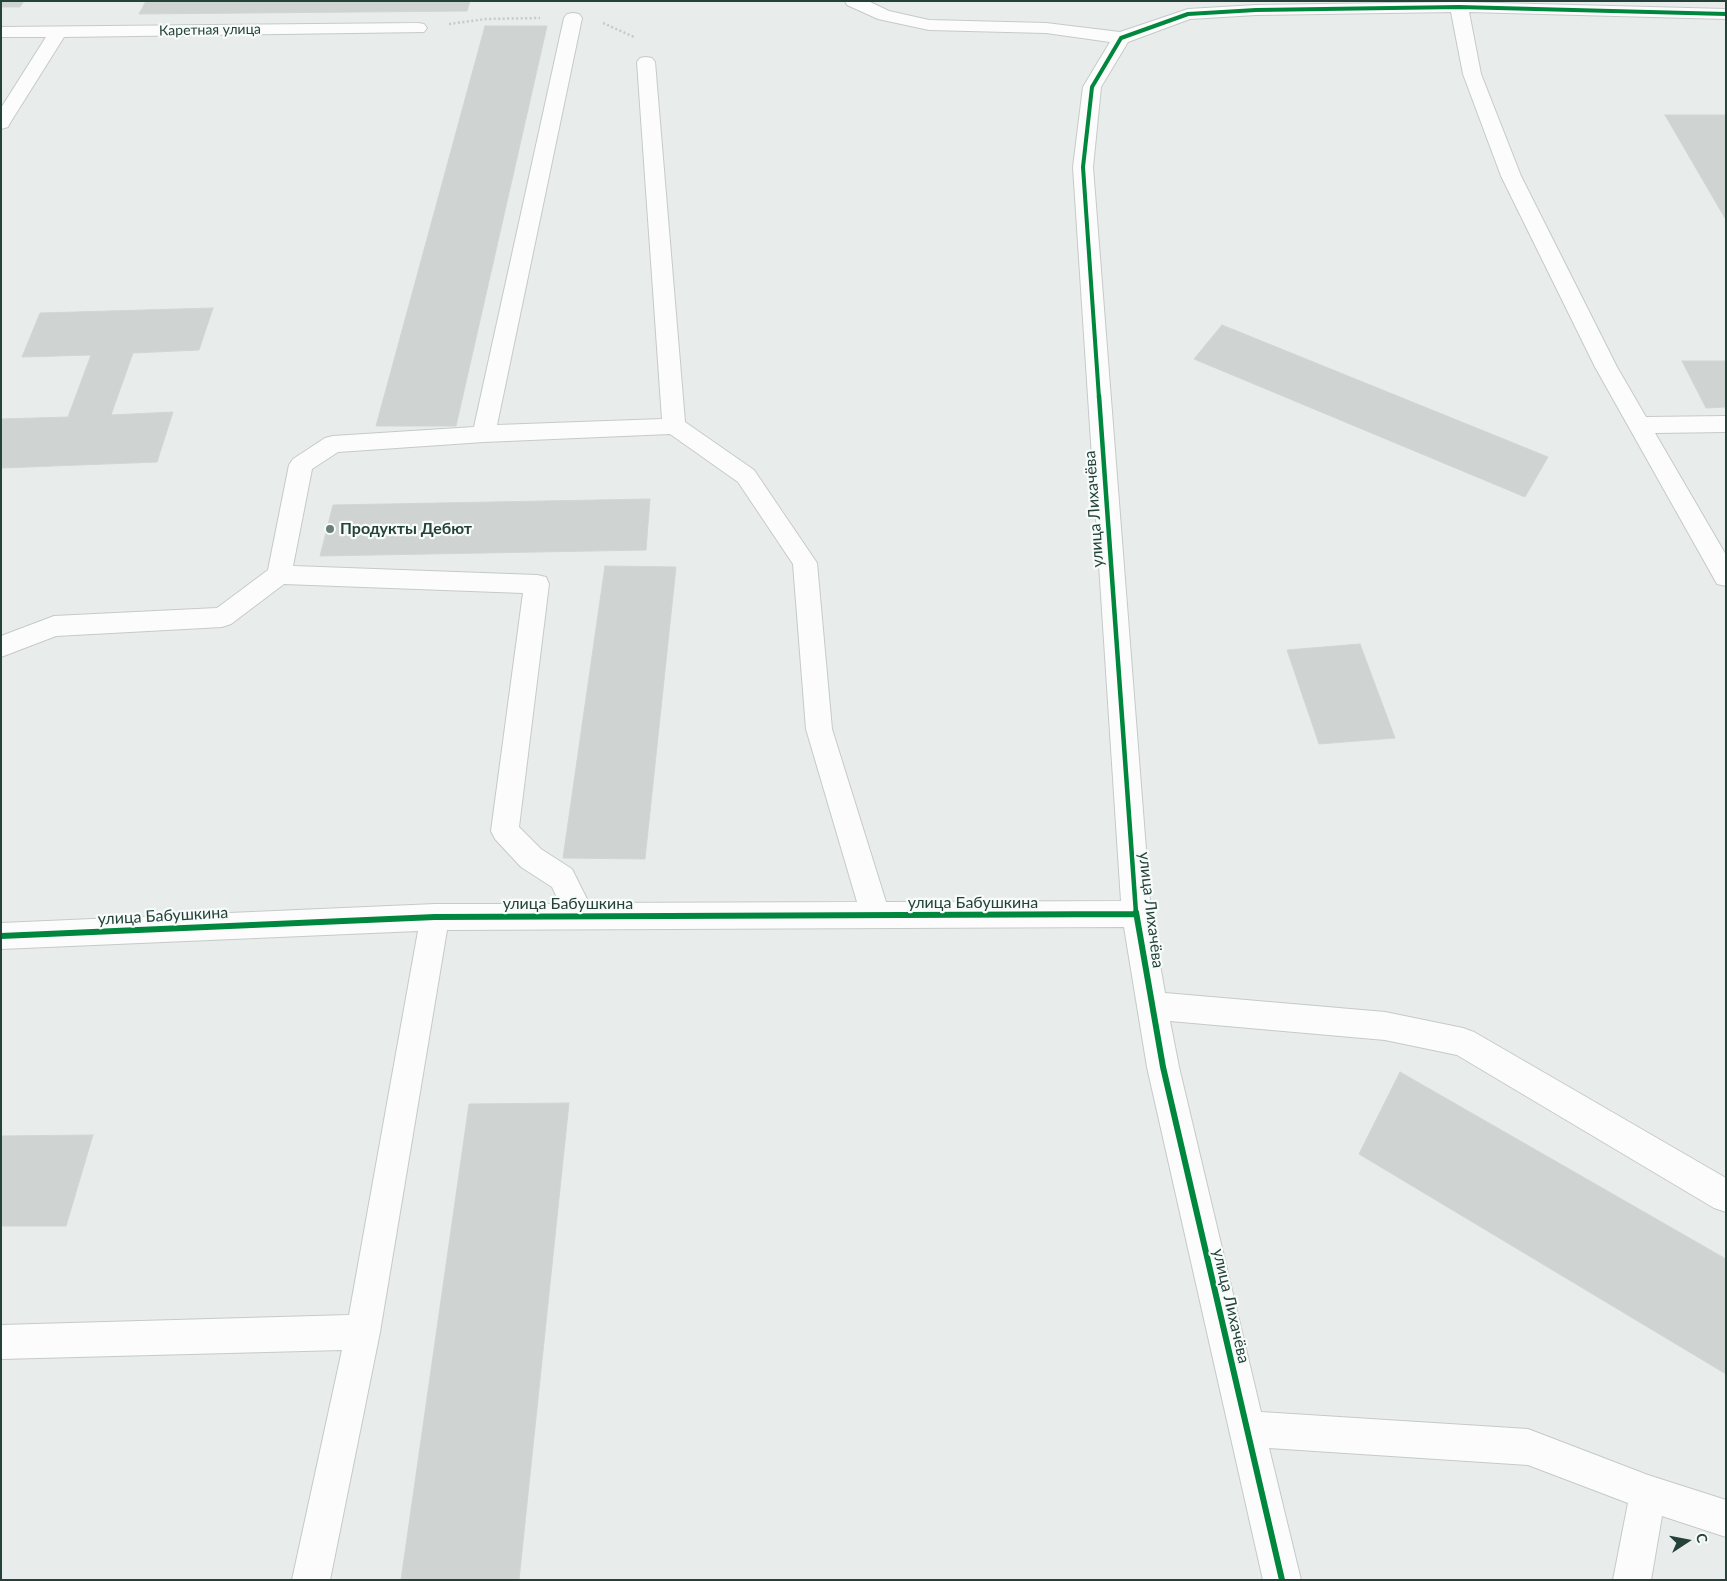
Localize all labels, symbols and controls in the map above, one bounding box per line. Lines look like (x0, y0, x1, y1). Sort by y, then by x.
street label: Каретная улица (159, 21, 261, 39)
street label: улица Лихачёва (1080, 450, 1108, 568)
place label: Продукты Дебют (340, 519, 472, 539)
marker: Продукты Дебют (324, 523, 336, 535)
street label: улица Лихачёва (1134, 851, 1168, 969)
street label: улица Бабушкина (908, 893, 1038, 913)
street label: улица Бабушкина (503, 894, 633, 914)
street label: улица Бабушкина (97, 903, 229, 929)
street label: улица Лихачёва (1208, 1247, 1254, 1365)
north arrow (1662, 1516, 1712, 1566)
text: С (1693, 1532, 1711, 1544)

